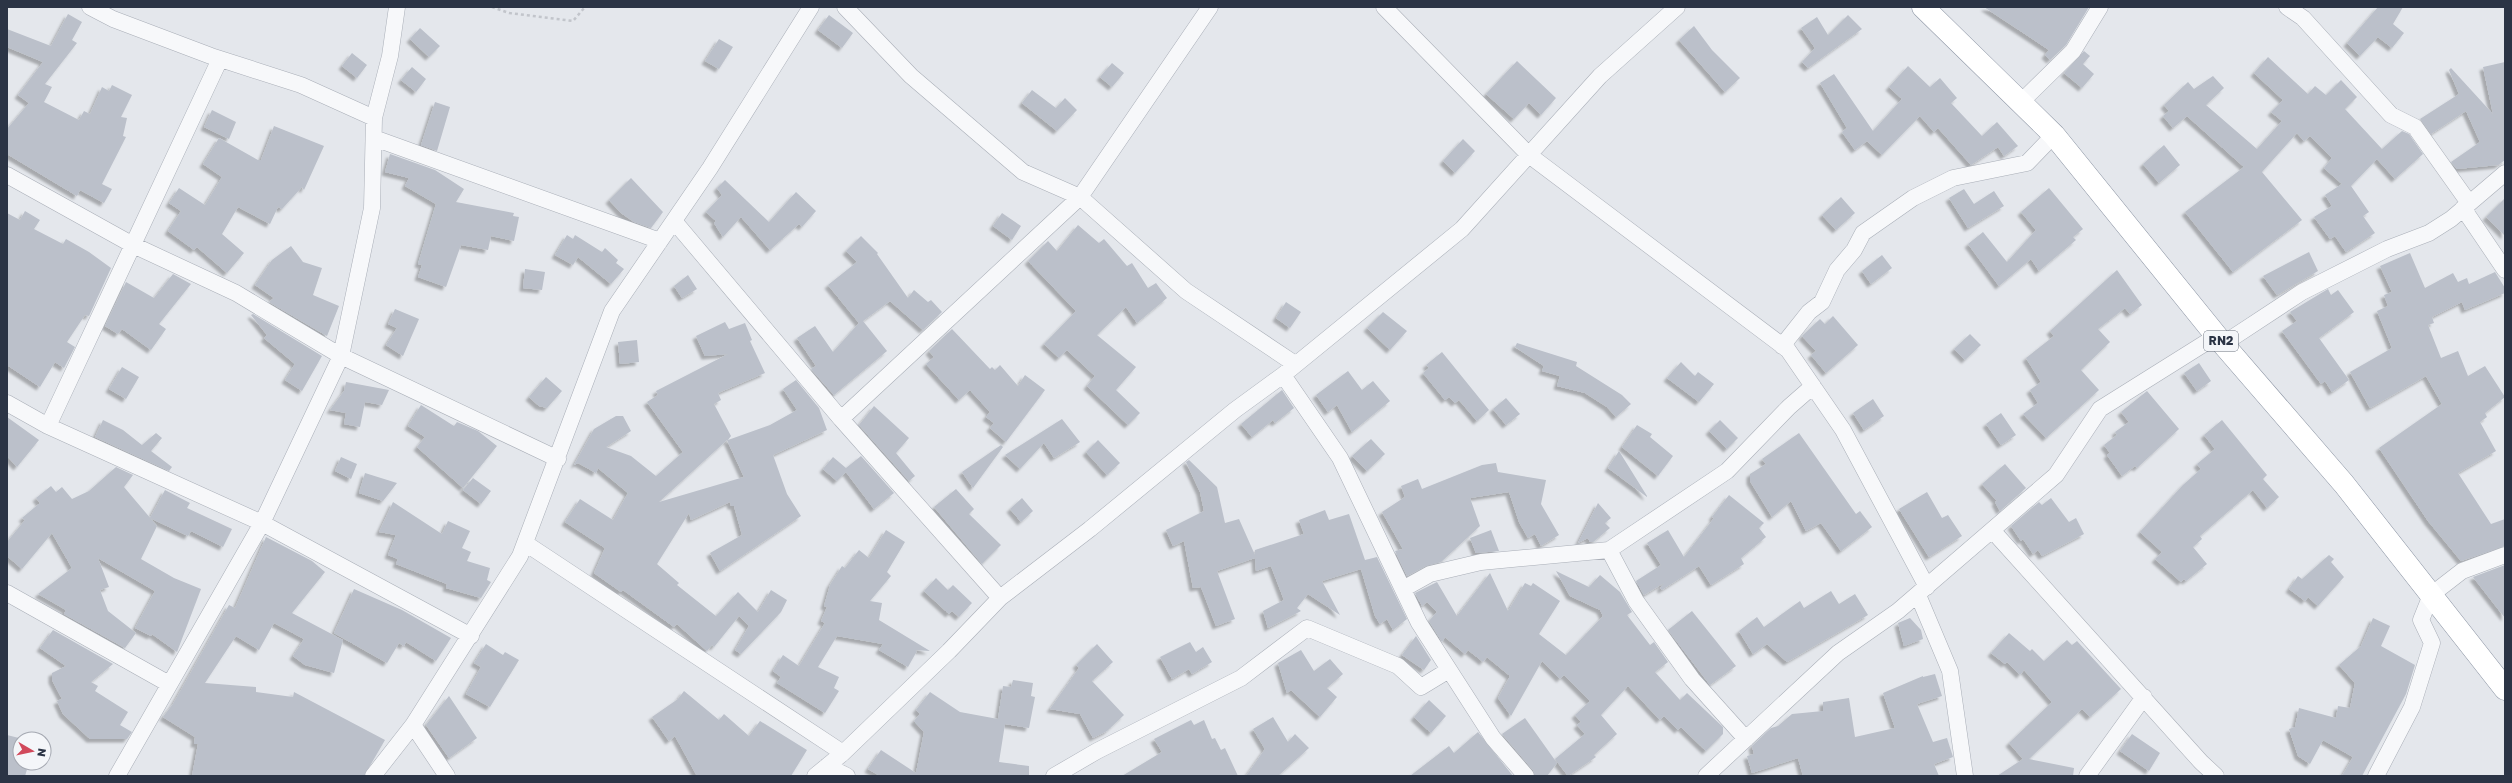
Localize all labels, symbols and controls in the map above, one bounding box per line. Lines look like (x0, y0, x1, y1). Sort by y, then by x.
road number: RN2 (2204, 331, 2238, 351)
north arrow (12, 731, 52, 771)
text: N (35, 747, 49, 758)

